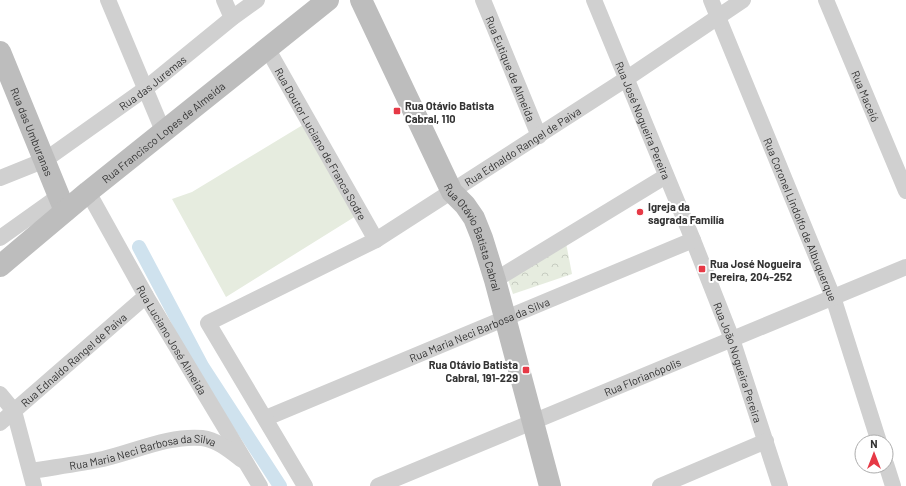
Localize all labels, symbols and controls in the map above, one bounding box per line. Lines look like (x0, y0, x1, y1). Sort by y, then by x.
street label: Rua Eutique de Almeida (484, 14, 539, 123)
street label: Rua das Juremas (116, 52, 188, 112)
street label: Rua José Nogueira Pereira (613, 59, 674, 181)
street label: Rua Doutor Luciano de Franca Sodre (273, 65, 370, 222)
street label: Rua Maceió (850, 68, 883, 124)
street label: Rua Francisco Lopes de Almeida (99, 79, 227, 185)
street label: Rua das Umburanas (9, 86, 56, 178)
place label: Rua Otávio Batista Cabral, 110 (405, 99, 494, 125)
street label: Rua Ednaldo Rangel de Paiva (462, 104, 583, 188)
marker: Rua Otávio Batista Cabral, 110 (392, 106, 402, 116)
street label: Rua Coronel Lindolfo de Albuquerque (762, 136, 840, 303)
street label: Rua Otávio Batista Cabral (442, 181, 504, 292)
place label: Igreja da sagrada Familía (648, 200, 724, 226)
marker: Igreja da sagrada Familía (635, 207, 645, 217)
place label: Rua José Nogueira Pereira, 204-252 (710, 257, 802, 283)
marker: Rua José Nogueira Pereira, 204-252 (697, 264, 707, 274)
street label: Rua Luciano José Almeida (135, 283, 210, 397)
street label: Rua Maria Neci Barbosa da Silva (407, 294, 551, 364)
street label: Rua João Nogueira Pereira (712, 300, 765, 424)
street label: Rua Ednaldo Rangel de Paiva (18, 310, 129, 409)
street label: Rua Florianópolis (602, 355, 683, 398)
place label: Rua Otávio Batista Cabral, 191-229 (429, 358, 518, 384)
marker: Rua Otávio Batista Cabral, 191-229 (521, 365, 531, 375)
street label: Rua Maria Neci Barbosa da Silva (68, 431, 218, 471)
north arrow (854, 434, 894, 474)
text: N (870, 437, 878, 450)

